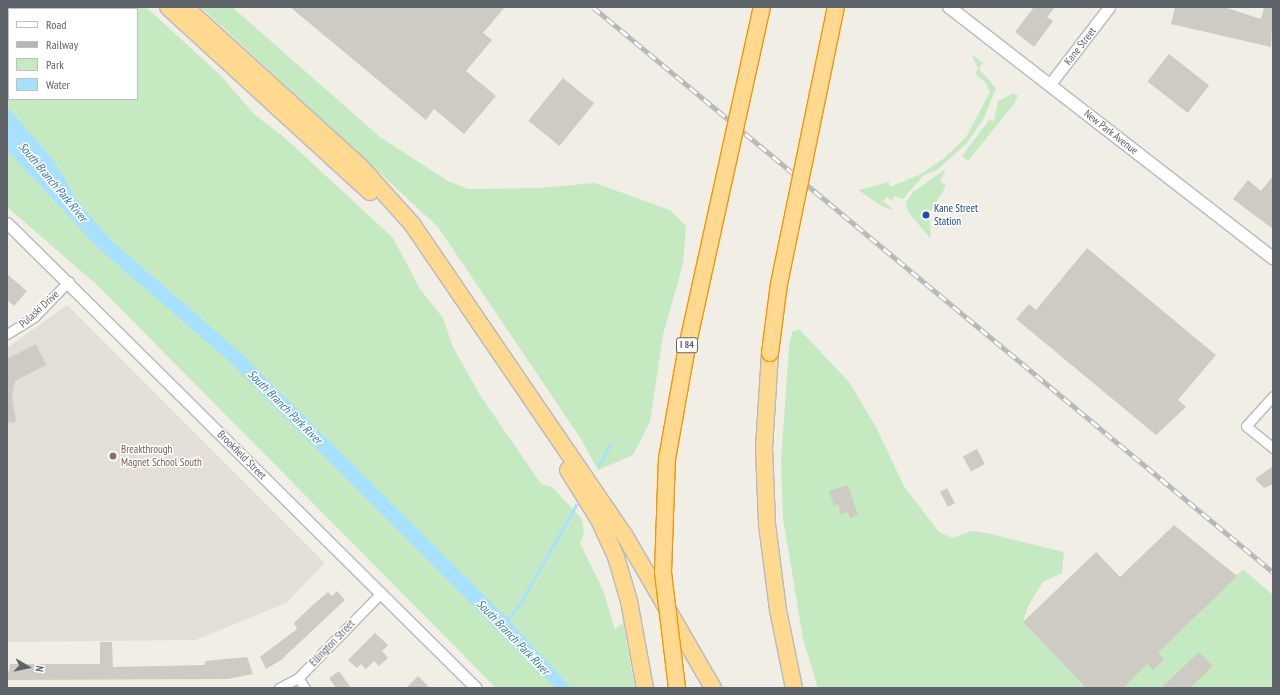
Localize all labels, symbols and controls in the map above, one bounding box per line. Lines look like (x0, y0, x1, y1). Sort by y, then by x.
legend (8, 8, 138, 100)
text: Road (46, 17, 66, 32)
street label: Kane Street (1061, 25, 1099, 67)
text: Railway (46, 37, 78, 52)
text: Park (46, 57, 64, 72)
text: Water (46, 77, 70, 92)
street label: New Park Avenue (1081, 107, 1141, 157)
water label: South Branch Park River (16, 139, 90, 225)
place label: Kane Street Station (934, 202, 978, 228)
marker: Kane Street Station (921, 210, 931, 220)
street label: Pulaski Drive (16, 288, 62, 330)
road number: I 84 (676, 337, 698, 353)
water label: South Branch Park River (245, 367, 325, 447)
street label: Brookfield Street (215, 428, 269, 482)
place label: Breakthrough Magnet School South (121, 443, 202, 469)
marker: Breakthrough Magnet School South (108, 451, 118, 461)
water label: South Branch Park River (473, 596, 553, 678)
street label: Ellington Street (307, 617, 357, 669)
north arrow (8, 647, 48, 687)
text: N (32, 665, 47, 673)

